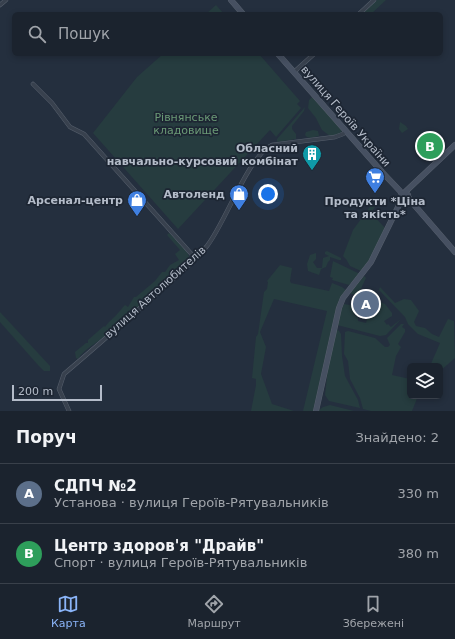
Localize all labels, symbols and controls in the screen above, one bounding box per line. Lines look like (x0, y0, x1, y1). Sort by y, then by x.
search box (12, 12, 443, 56)
icon: search (26, 23, 48, 45)
text: Пошук (58, 25, 110, 43)
street label: вулиця Героїв України (298, 63, 393, 169)
park label: Рівнянське кладовище (153, 111, 219, 137)
pin: B (417, 131, 443, 161)
place label: Обласний навчально-курсовий комбінат (107, 142, 299, 168)
building icon: Обласний навчально-курсовий комбінат (301, 143, 323, 171)
supermarket icon: Продукти *Ціна та якість* (364, 166, 386, 194)
shop icon: Автоленд (228, 183, 250, 211)
your location (258, 184, 278, 204)
place label: Автоленд (164, 188, 225, 201)
shop icon: Арсенал-центр (126, 189, 148, 217)
place label: Арсенал-центр (28, 194, 123, 207)
place label: Продукти *Ціна та якість* (325, 195, 425, 221)
street label: вулиця Автолюбителів (102, 243, 209, 341)
pin: A (353, 289, 379, 319)
map controls (407, 363, 443, 399)
button: layers (407, 363, 443, 399)
scale bar (12, 383, 102, 402)
text: 200 m (18, 385, 53, 398)
text: Поруч (16, 427, 77, 447)
text: Знайдено: 2 (356, 430, 439, 445)
text: СДПЧ №2 (54, 477, 137, 495)
text: A (24, 486, 34, 501)
text: 330 m (397, 486, 439, 501)
text: Установа · вулиця Героїв-Рятувальників (54, 495, 329, 510)
text: Центр здоров'я "Драйв" (54, 537, 264, 555)
text: B (24, 546, 34, 561)
text: 380 m (397, 546, 439, 561)
text: Спорт · вулиця Героїв-Рятувальників (54, 555, 307, 570)
tab: Карта (51, 593, 86, 630)
tab: Маршрут (188, 593, 241, 630)
tab: Збережені (343, 593, 404, 630)

